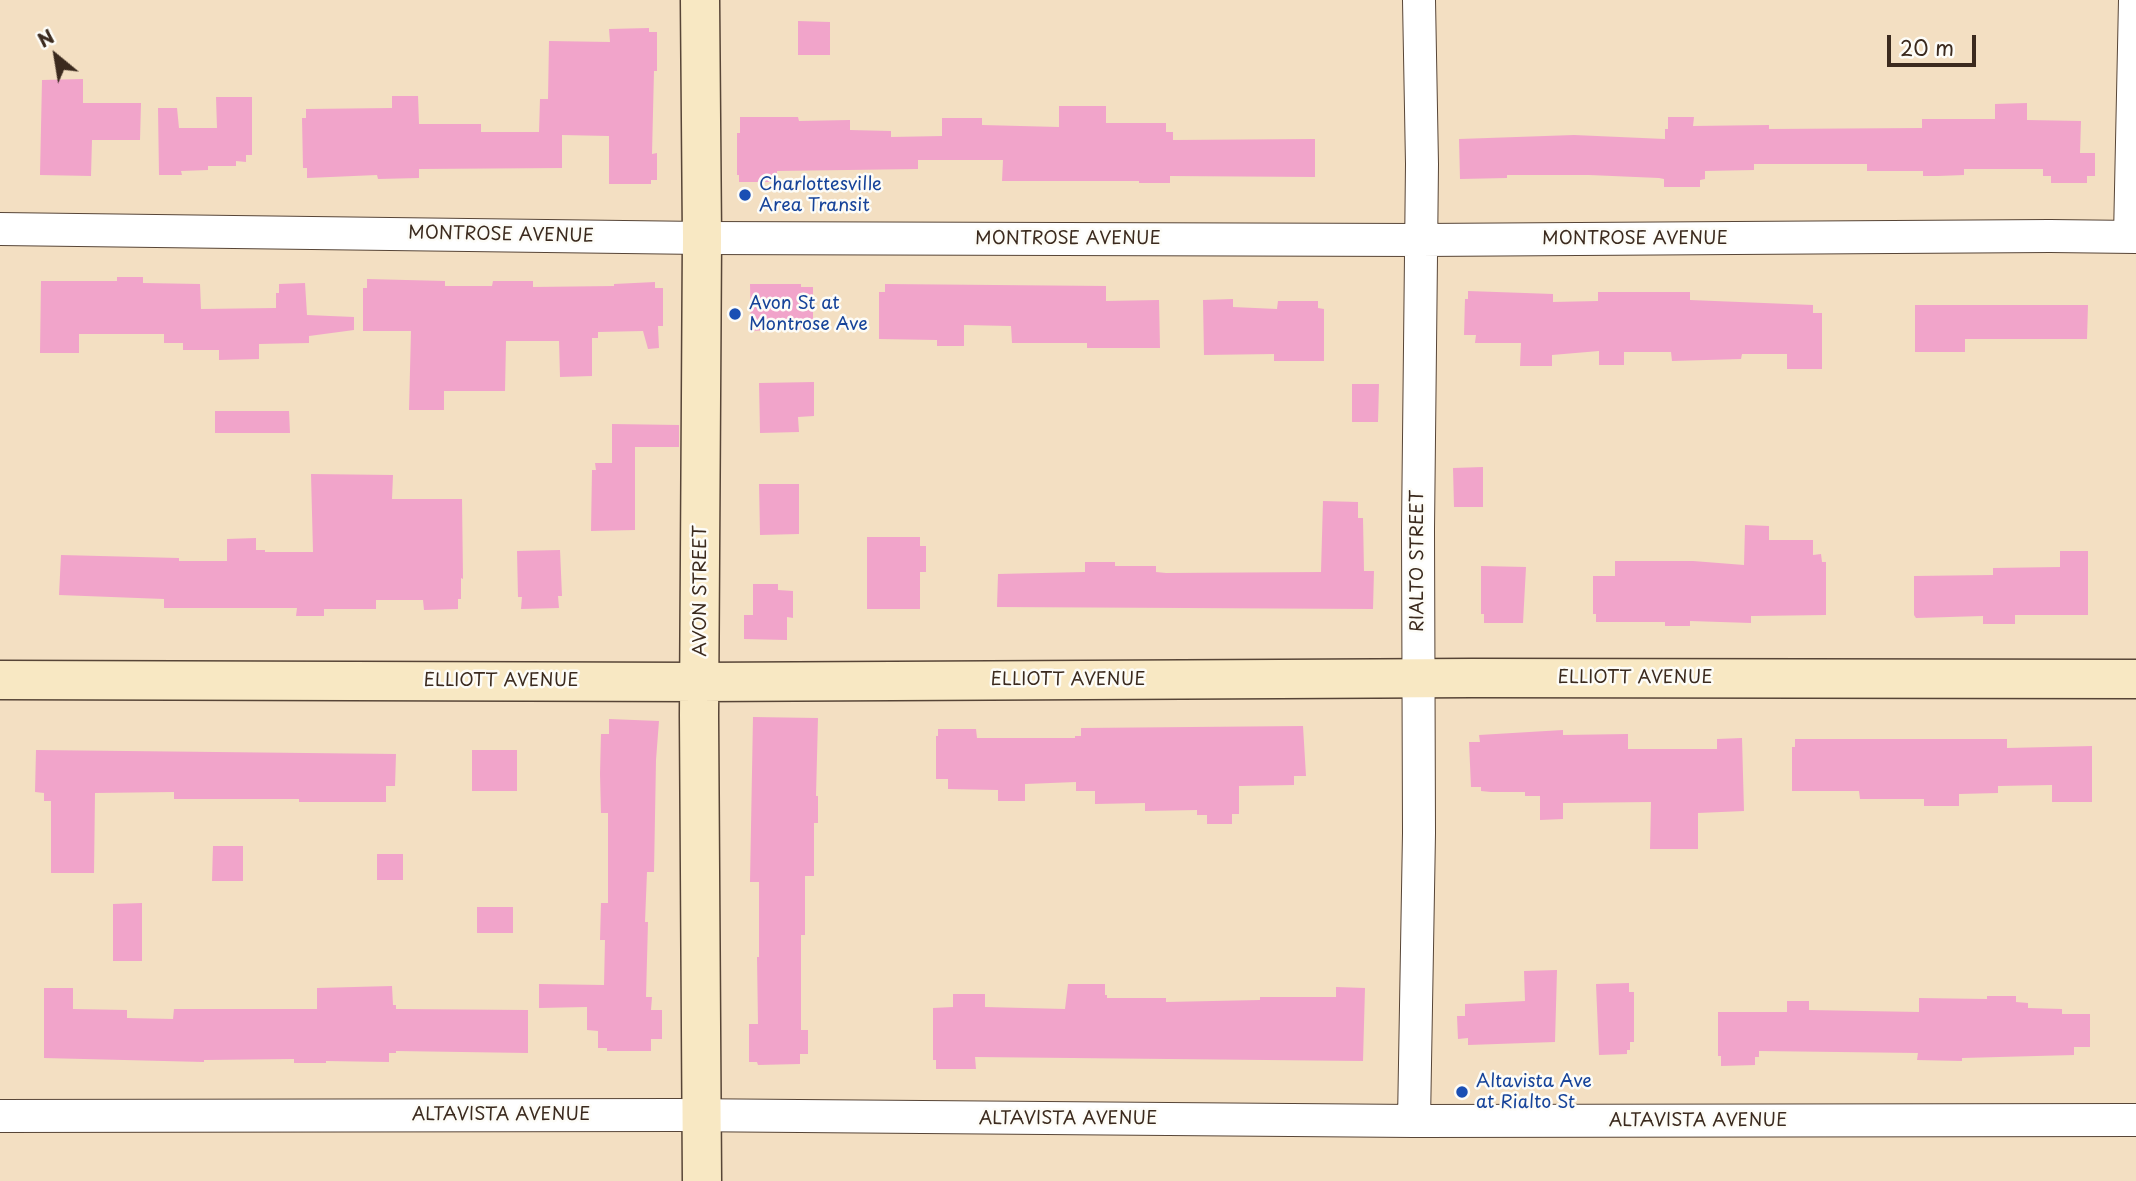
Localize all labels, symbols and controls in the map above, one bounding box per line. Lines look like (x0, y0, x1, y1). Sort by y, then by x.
north arrow (21, 21, 91, 91)
scale bar (1891, 21, 1980, 65)
text: N (32, 22, 59, 54)
text: 20 m (1900, 31, 1954, 63)
place label: Charlottesville Area Transit (759, 174, 882, 216)
marker: Charlottesville Area Transit (737, 187, 753, 203)
street label: MONTROSE AVENUE (408, 223, 594, 247)
street label: MONTROSE AVENUE (975, 228, 1161, 250)
street label: MONTROSE AVENUE (1542, 228, 1728, 250)
place label: Avon St at Montrose Ave (749, 293, 868, 336)
marker: Avon St at Montrose Ave (727, 306, 743, 322)
street label: RIALTO STREET (1407, 490, 1429, 632)
street label: AVON STREET (690, 525, 712, 657)
street label: ELLIOTT AVENUE (1558, 667, 1712, 689)
street label: ELLIOTT AVENUE (991, 669, 1145, 691)
street label: ELLIOTT AVENUE (424, 670, 578, 692)
place label: Altavista Ave at Rialto St (1476, 1071, 1592, 1114)
marker: Altavista Ave at Rialto St (1454, 1084, 1470, 1100)
street label: ALTAVISTA AVENUE (412, 1104, 590, 1126)
street label: ALTAVISTA AVENUE (979, 1108, 1157, 1130)
street label: ALTAVISTA AVENUE (1609, 1110, 1787, 1132)

